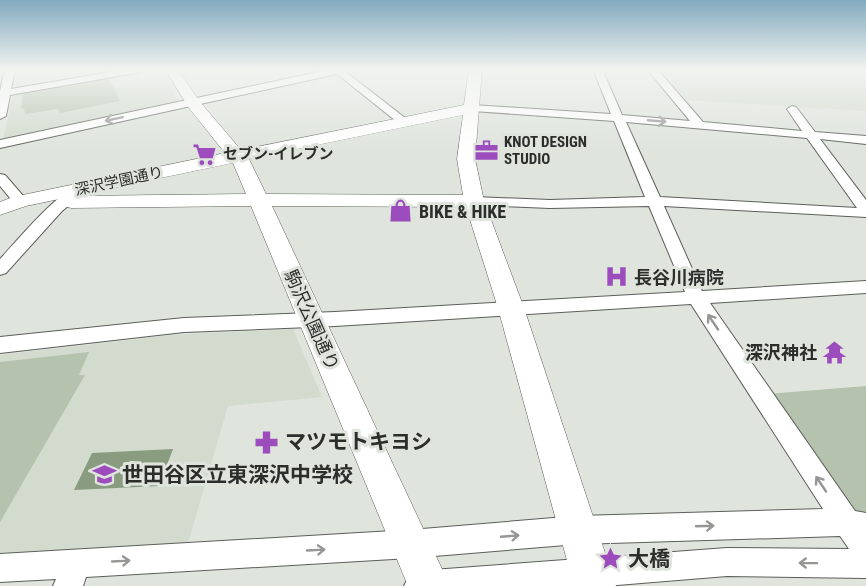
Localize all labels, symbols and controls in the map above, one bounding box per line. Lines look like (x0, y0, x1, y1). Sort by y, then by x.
one-way arrow (105, 114, 124, 125)
one-way arrow (647, 116, 667, 127)
place label: KNOT DESIGN STUDIO (504, 133, 587, 168)
office icon: KNOT DESIGN STUDIO (473, 138, 499, 164)
supermarket icon: セブン-イレブン (192, 141, 218, 167)
place label: セブン-イレブン (223, 145, 333, 163)
street label: 深沢学園通り (73, 163, 165, 199)
shop icon: BIKE & HIKE (388, 198, 414, 224)
place label: BIKE & HIKE (419, 201, 506, 222)
hospital icon: 長谷川病院 (603, 264, 629, 290)
street label: 駒沢公園通り (280, 266, 344, 374)
place label: 長谷川病院 (634, 267, 724, 288)
one-way arrow (707, 314, 719, 331)
temple icon: 深沢神社 (822, 339, 848, 365)
place label: 深沢神社 (745, 342, 817, 363)
pharmacy icon: マツモトキヨシ (254, 429, 280, 455)
place label: マツモトキヨシ (285, 430, 432, 454)
school or university icon: 世田谷区立東深沢中学校 (91, 462, 117, 488)
place label: 世田谷区立東深沢中学校 (122, 463, 353, 487)
one-way arrow (815, 476, 827, 493)
one-way arrow (695, 520, 715, 531)
one-way arrow (500, 530, 520, 541)
one-way arrow (305, 544, 325, 555)
place icon: 大橋 (597, 546, 623, 572)
place label: 大橋 (628, 547, 670, 571)
one-way arrow (111, 555, 131, 566)
one-way arrow (798, 557, 818, 569)

